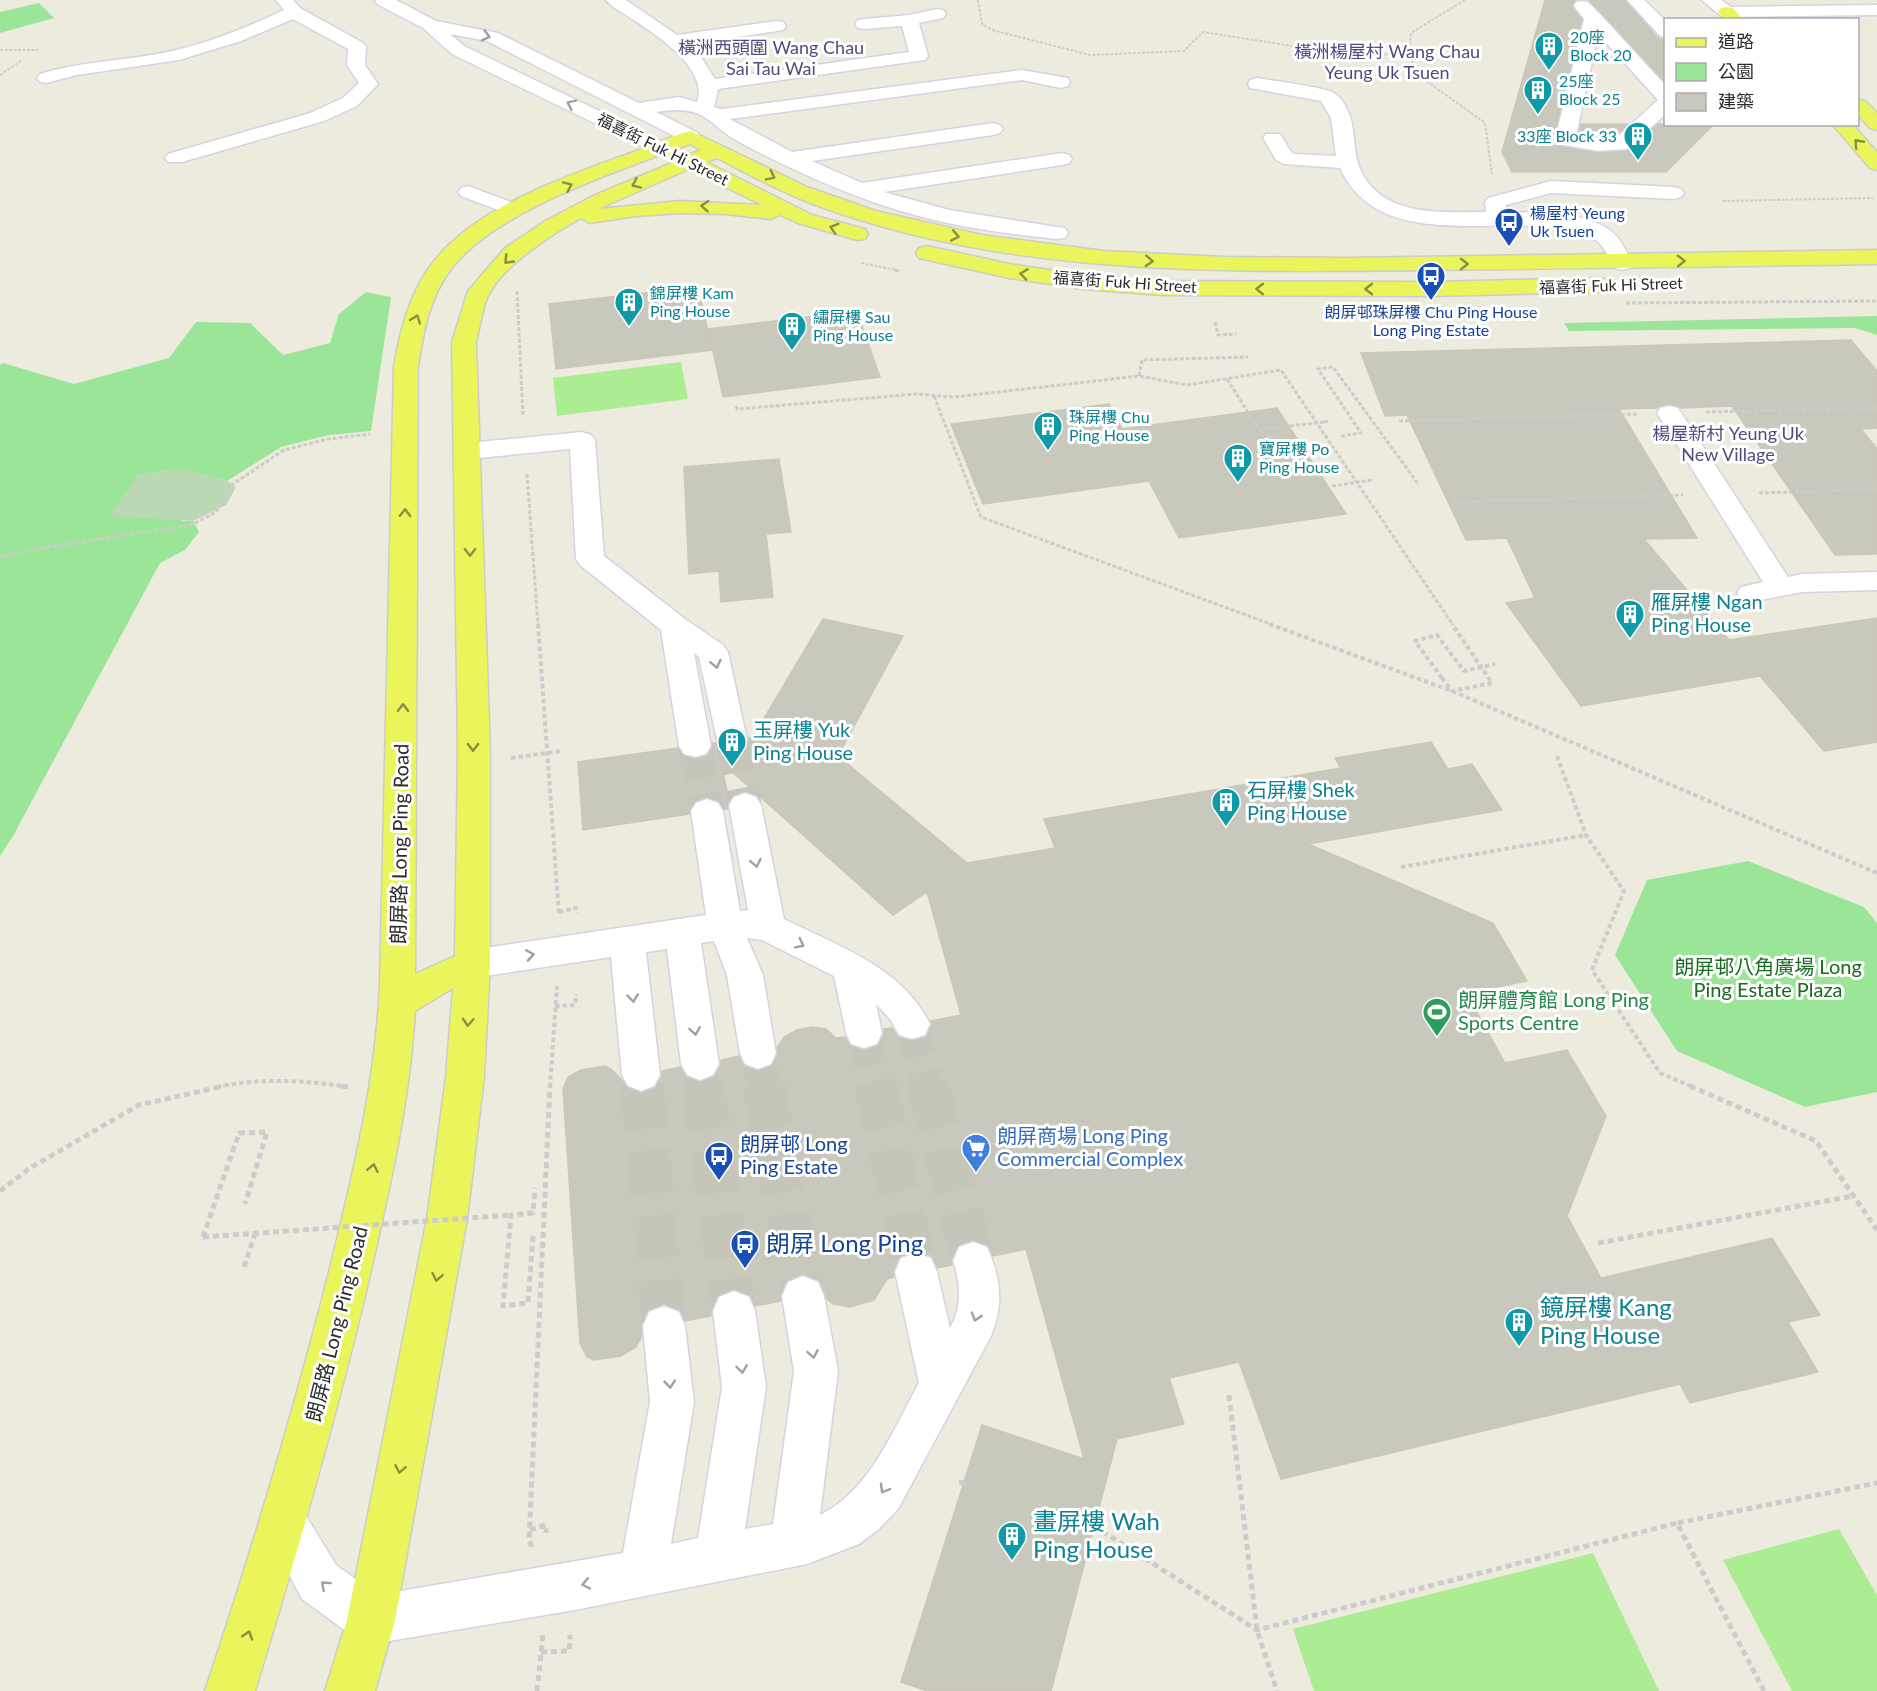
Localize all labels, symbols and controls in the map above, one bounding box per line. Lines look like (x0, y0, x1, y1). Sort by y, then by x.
legend (1664, 18, 1859, 126)
place label: 20座 Block 20 (1570, 27, 1631, 64)
one-way arrow (481, 29, 491, 42)
building icon: 20座 Block 20 (1533, 30, 1565, 72)
text: 道路 (1718, 30, 1754, 52)
district label: 橫洲西頭圍 Wang Chau Sai Tau Wai (678, 36, 864, 79)
district label: 橫洲楊屋村 Wang Chau Yeung Uk Tsuen (1294, 40, 1480, 83)
text: 公園 (1718, 60, 1754, 82)
place label: 25座 Block 25 (1559, 71, 1620, 108)
building icon: 25座 Block 25 (1522, 74, 1554, 116)
text: 建築 (1718, 90, 1754, 112)
one-way arrow (566, 100, 577, 112)
street label: 福喜街 Fuk Hi Street (594, 108, 732, 189)
building icon: 33座 Block 33 (1622, 120, 1654, 162)
place label: 33座 Block 33 (1517, 126, 1617, 145)
one-way arrow (1854, 140, 1865, 150)
one-way arrow (764, 169, 775, 181)
one-way arrow (631, 177, 642, 189)
one-way arrow (561, 182, 572, 194)
one-way arrow (701, 199, 710, 212)
place label: 楊屋村 Yeung Uk Tsuen (1530, 203, 1625, 240)
bus stop icon: 楊屋村 Yeung Uk Tsuen (1493, 206, 1525, 248)
one-way arrow (829, 223, 840, 235)
one-way arrow (950, 229, 960, 242)
one-way arrow (504, 252, 515, 263)
one-way arrow (1144, 255, 1153, 268)
one-way arrow (1676, 255, 1685, 268)
one-way arrow (1460, 258, 1469, 270)
bus stop icon: 朗屏邨珠屏樓 Chu Ping House Long Ping Estate (1415, 260, 1447, 302)
street label: 福喜街 Fuk Hi Street (1053, 267, 1198, 296)
one-way arrow (1019, 268, 1028, 280)
street label: 福喜街 Fuk Hi Street (1539, 272, 1683, 297)
one-way arrow (1255, 282, 1264, 295)
place label: 錦屏樓 Kam Ping House (650, 283, 734, 320)
one-way arrow (1365, 283, 1374, 295)
building icon: 錦屏樓 Kam Ping House (613, 286, 645, 328)
place label: 朗屏邨珠屏樓 Chu Ping House Long Ping Estate (1325, 302, 1537, 339)
place label: 繡屏樓 Sau Ping House (813, 307, 893, 344)
building icon: 繡屏樓 Sau Ping House (776, 310, 808, 352)
one-way arrow (409, 314, 421, 325)
place label: 珠屏樓 Chu Ping House (1069, 407, 1150, 444)
building icon: 珠屏樓 Chu Ping House (1032, 410, 1064, 452)
district label: 楊屋新村 Yeung Uk New Village (1652, 422, 1805, 465)
place label: 寶屏樓 Po Ping House (1259, 439, 1339, 476)
building icon: 寶屏樓 Po Ping House (1222, 442, 1254, 484)
one-way arrow (399, 508, 411, 517)
one-way arrow (464, 547, 476, 556)
place label: 雁屏樓 Ngan Ping House (1651, 589, 1763, 636)
building icon: 雁屏樓 Ngan Ping House (1614, 598, 1646, 640)
one-way arrow (709, 659, 722, 669)
one-way arrow (397, 703, 409, 712)
place label: 玉屏樓 Yuk Ping House (753, 717, 853, 764)
building icon: 玉屏樓 Yuk Ping House (716, 726, 748, 768)
one-way arrow (467, 742, 479, 751)
street label: 朗屏路 Long Ping Road (385, 744, 413, 944)
place label: 石屏樓 Shek Ping House (1247, 777, 1356, 824)
building icon: 石屏樓 Shek Ping House (1210, 786, 1242, 828)
one-way arrow (749, 857, 762, 867)
one-way arrow (794, 937, 805, 948)
one-way arrow (525, 949, 534, 961)
park label: 朗屏邨八角廣場 Long Ping Estate Plaza (1674, 954, 1862, 1001)
place label: 朗屏體育館 Long Ping Sports Centre (1458, 987, 1649, 1034)
one-way arrow (626, 993, 639, 1002)
sports icon: 朗屏體育館 Long Ping Sports Centre (1421, 996, 1453, 1038)
one-way arrow (462, 1018, 475, 1027)
one-way arrow (689, 1027, 701, 1036)
place label: 朗屏商場 Long Ping Commercial Complex (997, 1123, 1183, 1170)
place label: 朗屏邨 Long Ping Estate (740, 1131, 848, 1178)
supermarket icon: 朗屏商場 Long Ping Commercial Complex (960, 1132, 992, 1174)
bus stop icon: 朗屏邨 Long Ping Estate (703, 1140, 735, 1182)
one-way arrow (366, 1164, 379, 1174)
street label: 朗屏路 Long Ping Road (300, 1224, 372, 1424)
bus stop icon: 朗屏 Long Ping (729, 1228, 761, 1270)
place label: 朗屏 Long Ping (766, 1228, 923, 1257)
one-way arrow (431, 1272, 444, 1282)
place label: 鏡屏樓 Kang Ping House (1540, 1292, 1672, 1349)
building icon: 鏡屏樓 Kang Ping House (1503, 1306, 1535, 1348)
one-way arrow (971, 1311, 983, 1322)
one-way arrow (806, 1349, 819, 1359)
one-way arrow (735, 1364, 747, 1374)
one-way arrow (663, 1380, 676, 1389)
one-way arrow (394, 1463, 407, 1473)
one-way arrow (879, 1483, 891, 1493)
place label: 畫屏樓 Wah Ping House (1033, 1506, 1160, 1563)
building icon: 畫屏樓 Wah Ping House (996, 1520, 1028, 1562)
one-way arrow (581, 1577, 591, 1590)
one-way arrow (321, 1581, 331, 1592)
one-way arrow (241, 1630, 253, 1641)

